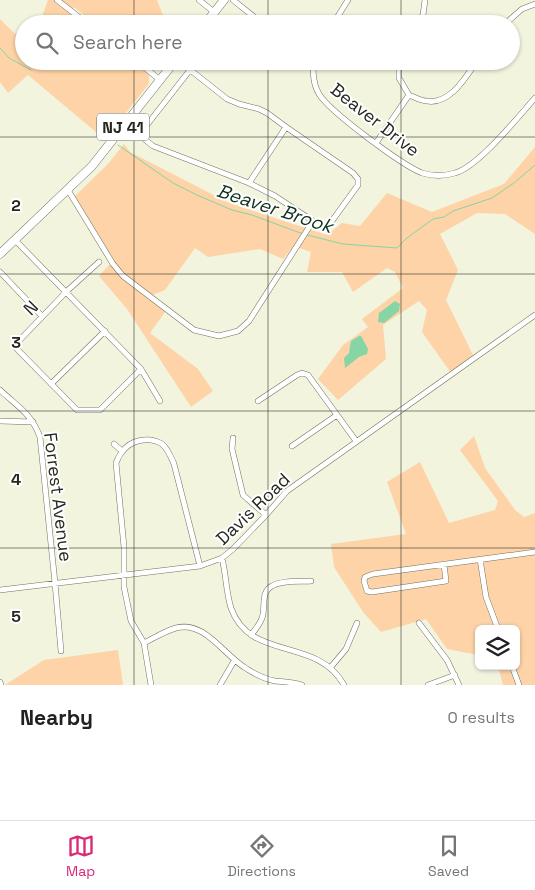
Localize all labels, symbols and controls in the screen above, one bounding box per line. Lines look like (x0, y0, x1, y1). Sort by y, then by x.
search box (15, 15, 520, 70)
icon: search (33, 29, 61, 57)
text: Search here (73, 30, 183, 55)
street label: Beaver Drive (326, 78, 425, 162)
road number: NJ 41 (97, 114, 149, 140)
water label: Beaver Brook (214, 178, 339, 240)
text: 2 (11, 195, 21, 216)
street label: N (18, 295, 43, 320)
text: 3 (11, 332, 21, 353)
street label: Forrest Avenue (39, 431, 78, 563)
street label: Davis Road (211, 468, 295, 550)
text: 4 (11, 469, 21, 490)
text: 5 (11, 606, 21, 627)
map controls (475, 625, 520, 670)
button: layers (475, 625, 520, 670)
text: Nearby (20, 704, 93, 731)
text: 0 results (447, 707, 515, 728)
tab: Map (66, 832, 95, 880)
tab: Directions (227, 832, 296, 880)
tab: Saved (428, 832, 469, 880)

